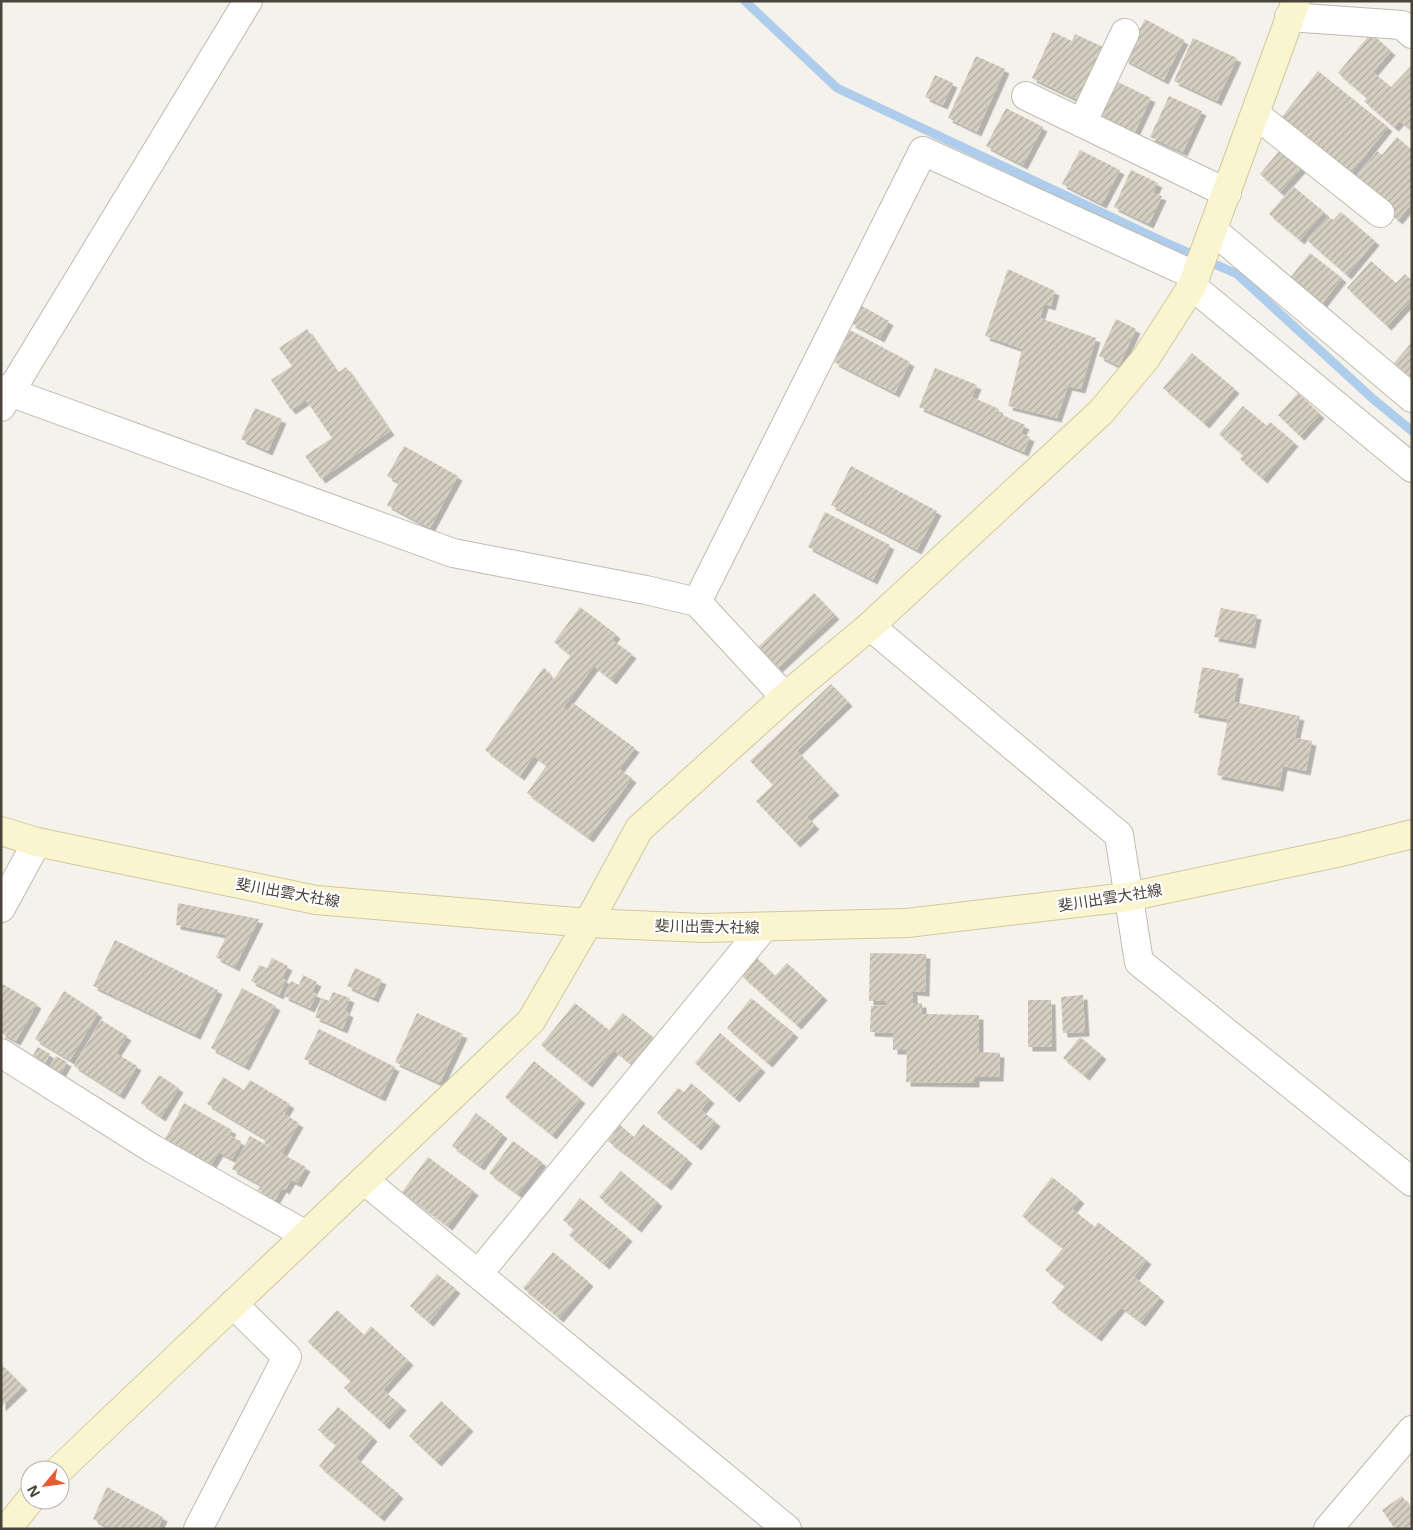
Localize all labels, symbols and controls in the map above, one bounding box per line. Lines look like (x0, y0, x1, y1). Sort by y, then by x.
street label: 斐川出雲大社線 (235, 873, 341, 911)
street label: 斐川出雲大社線 (1057, 879, 1163, 915)
street label: 斐川出雲大社線 (654, 915, 760, 937)
north arrow (20, 1460, 70, 1510)
text: N (22, 1482, 44, 1501)

